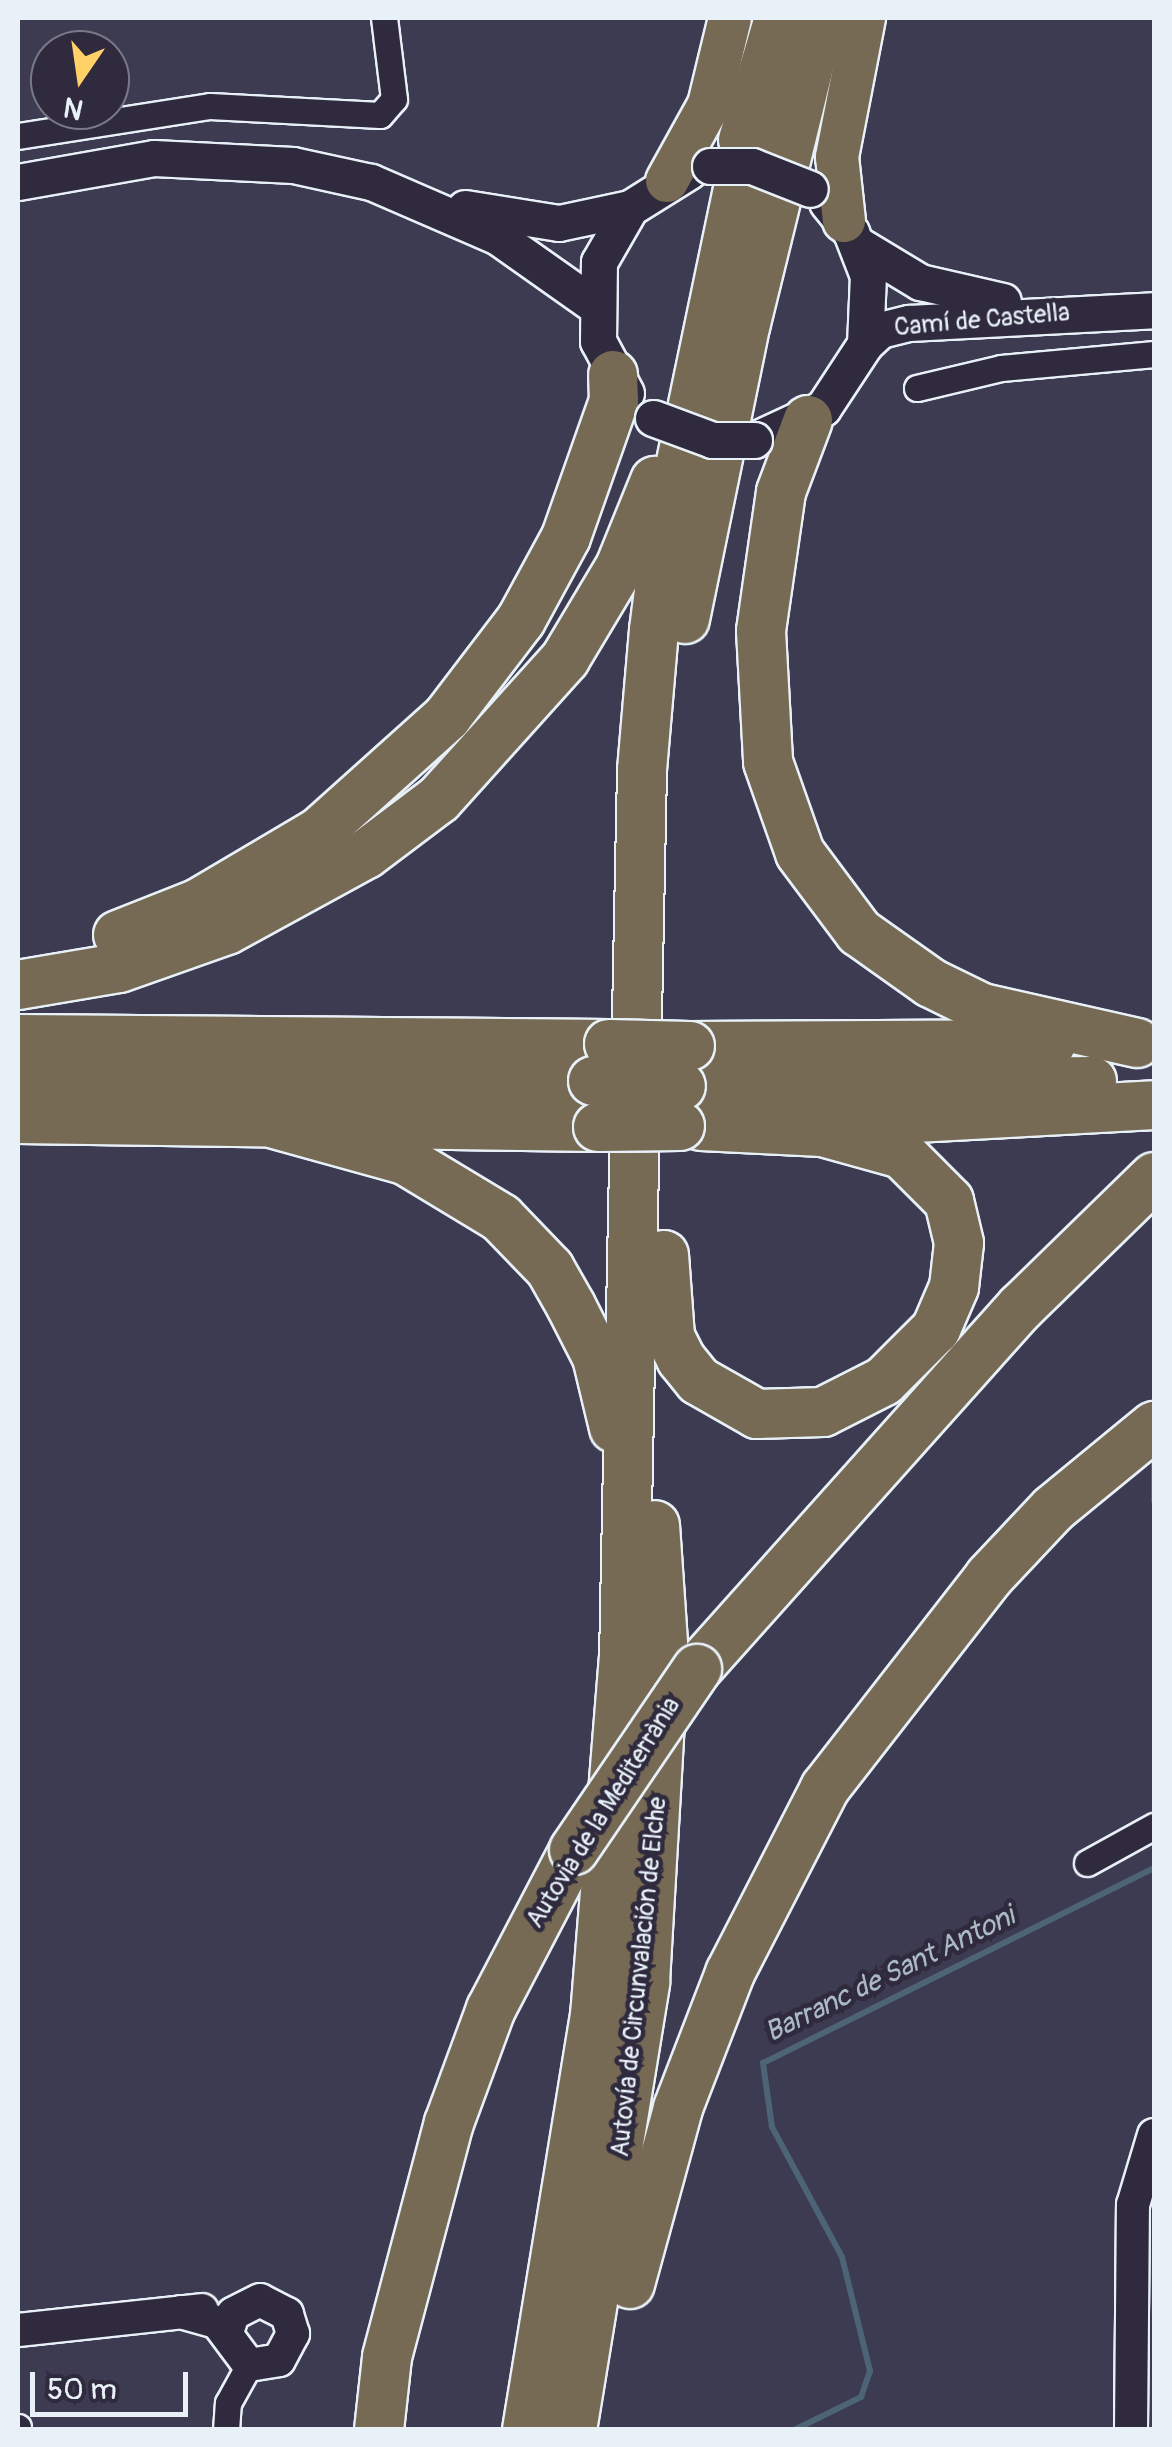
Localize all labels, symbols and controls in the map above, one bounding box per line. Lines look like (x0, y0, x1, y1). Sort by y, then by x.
north arrow (30, 30, 130, 130)
text: N (60, 89, 87, 127)
street label: Camí de Castella (893, 298, 1071, 344)
street label: Autovia de la Mediterrània (521, 1692, 687, 1934)
street label: Autovía de Circunvalación de Elche (606, 1795, 674, 2159)
water label: Barranc de Sant Antoni (760, 1900, 1020, 2050)
scale bar (35, 2352, 192, 2414)
text: 50 m (47, 2371, 117, 2408)

